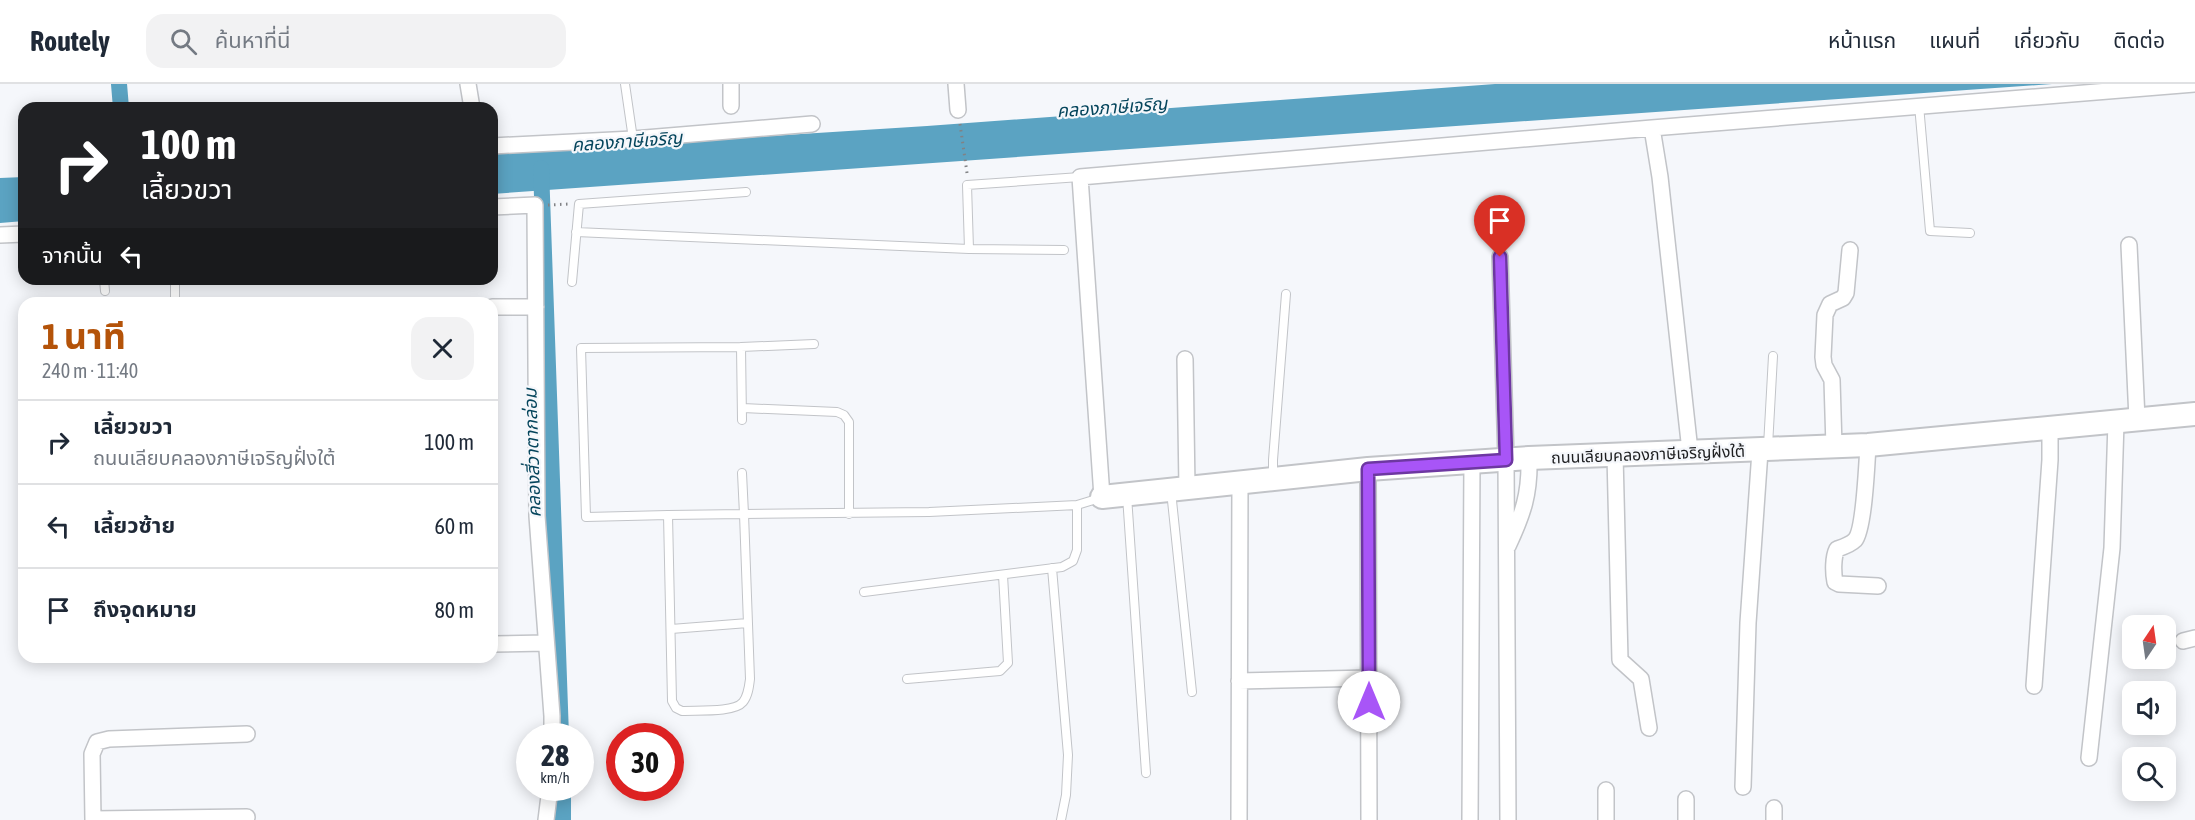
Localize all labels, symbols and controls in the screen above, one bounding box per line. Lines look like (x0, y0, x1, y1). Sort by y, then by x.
search box (146, 14, 566, 68)
text: Routely (30, 25, 110, 57)
icon: search (167, 25, 200, 58)
text: ค้นหาที่นี่ (215, 27, 291, 53)
text: หน้าแรก (1828, 28, 1896, 52)
text: แผนที่ (1929, 28, 1980, 52)
text: เกี่ยวกับ (2013, 28, 2080, 52)
text: ติดต่อ (2113, 28, 2165, 52)
water label: คลองภาษีเจริญ (1056, 93, 1169, 121)
text: 100 m (141, 120, 236, 168)
icon: right (42, 126, 120, 204)
water label: คลองภาษีเจริญ (571, 127, 684, 155)
text: เลี้ยวขวา (141, 174, 232, 205)
pin (1474, 195, 1525, 257)
icon: arrive (1483, 204, 1516, 237)
icon: left (115, 240, 148, 273)
text: จากนั้น (42, 242, 103, 268)
text: 1 นาที (42, 315, 126, 357)
button: close (411, 317, 474, 380)
text: 240 m · 11:40 (42, 359, 138, 382)
water label: คลองสี่วาตากล่อม (517, 386, 545, 518)
text: เลี้ยวขวา (93, 413, 173, 439)
icon: right (42, 426, 75, 459)
text: 100 m (424, 429, 474, 455)
street label: ถนนเลียบคลองภาษีเจริญฝั่งใต้ (1551, 440, 1745, 466)
text: ถนนเลียบคลองภาษีเจริญฝั่งใต้ (93, 446, 336, 469)
icon: left (42, 510, 75, 543)
text: เลี้ยวซ้าย (93, 512, 175, 538)
text: 60 m (434, 513, 474, 539)
icon: arrive (42, 594, 75, 627)
text: ถึงจุดหมาย (93, 596, 197, 622)
text: 80 m (434, 597, 474, 623)
north arrow (2122, 615, 2176, 669)
map controls (2122, 615, 2176, 801)
position arrow (1337, 670, 1401, 734)
button: sound (2122, 681, 2176, 735)
speed limit sign: 30 (606, 723, 684, 801)
text: 28 (541, 738, 569, 772)
button: search (2122, 747, 2176, 801)
text: km/h (540, 769, 570, 786)

